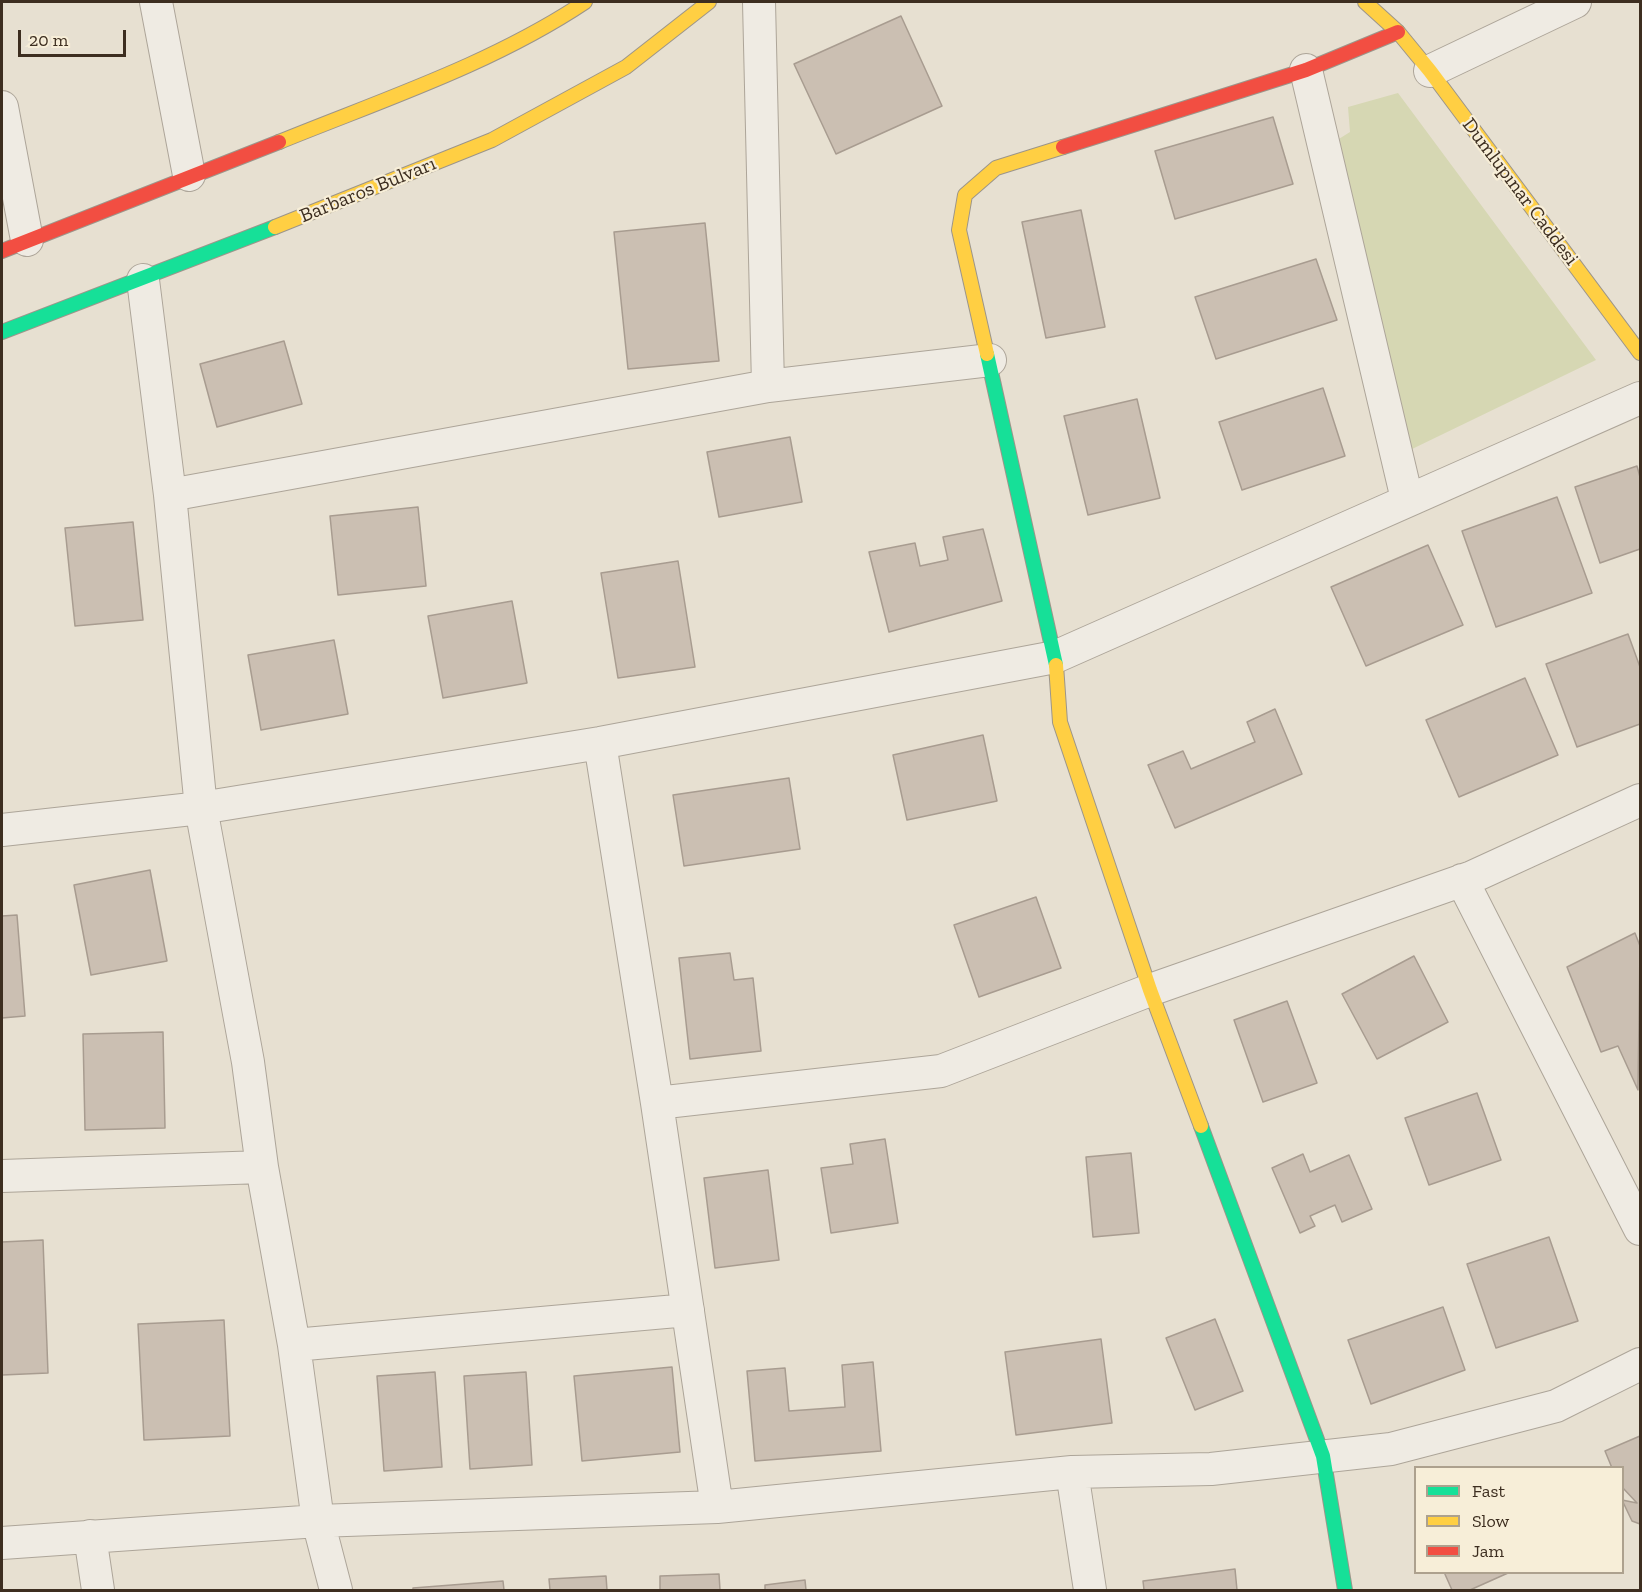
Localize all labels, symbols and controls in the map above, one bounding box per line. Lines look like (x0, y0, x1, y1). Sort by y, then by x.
scale bar (21, 18, 129, 56)
text: 20 m (29, 29, 68, 51)
street label: Dumlupınar Caddesi (1457, 114, 1583, 270)
street label: Barbaros Bulvarı (296, 152, 440, 228)
legend (1414, 1466, 1624, 1574)
text: Fast (1472, 1480, 1505, 1502)
text: Slow (1472, 1510, 1509, 1532)
text: Jam (1472, 1540, 1504, 1562)

